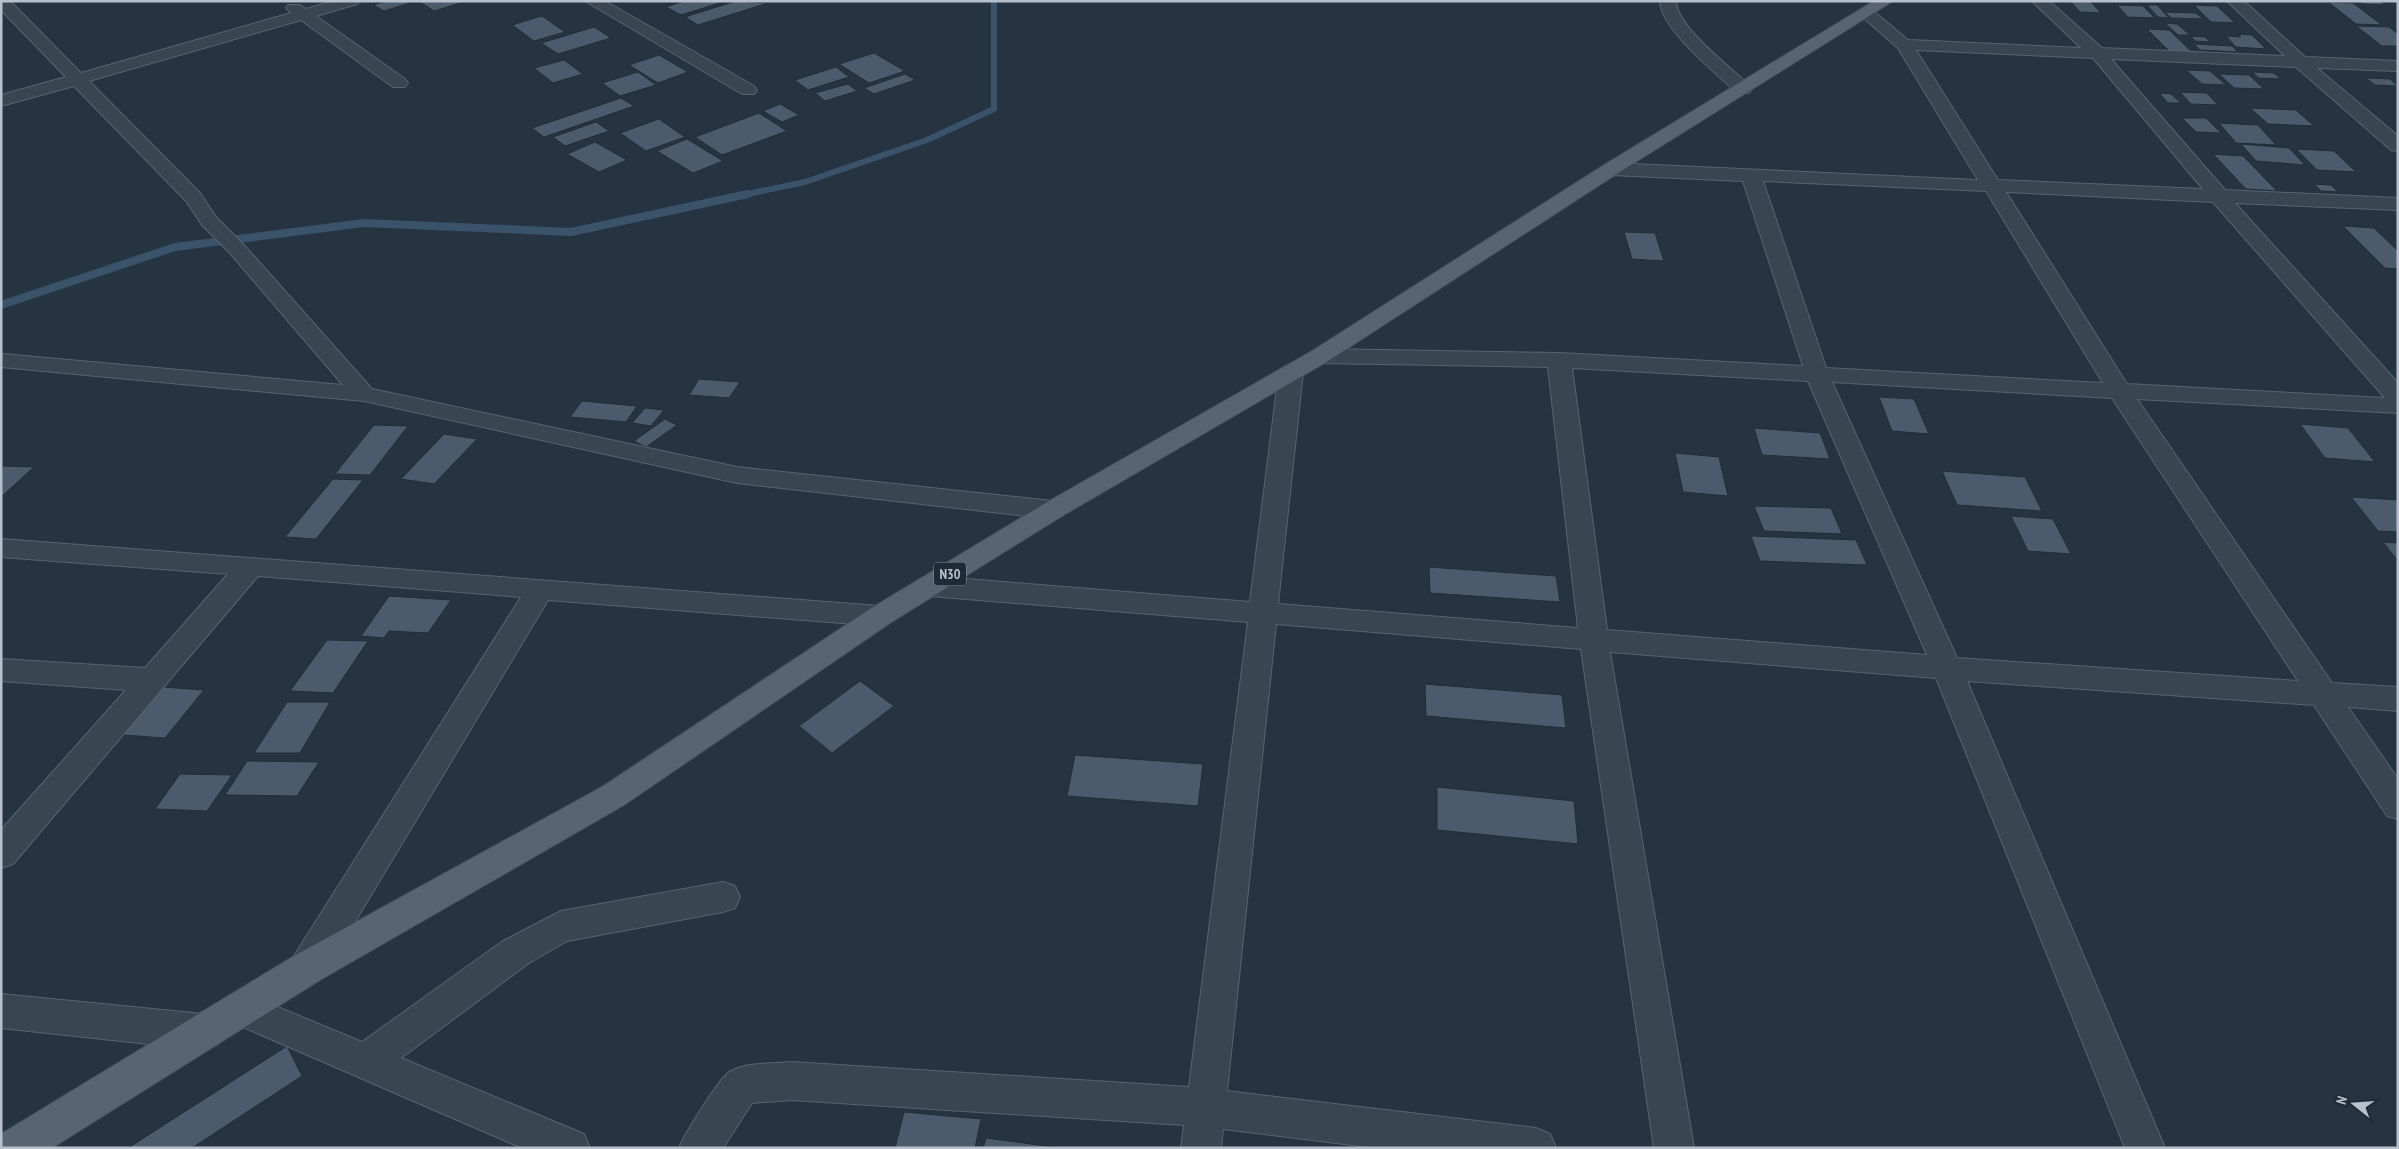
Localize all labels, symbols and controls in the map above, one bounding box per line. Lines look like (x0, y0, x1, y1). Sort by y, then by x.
road number: N30 (934, 562, 966, 586)
north arrow (2329, 1079, 2379, 1129)
text: N (2332, 1094, 2351, 1106)

